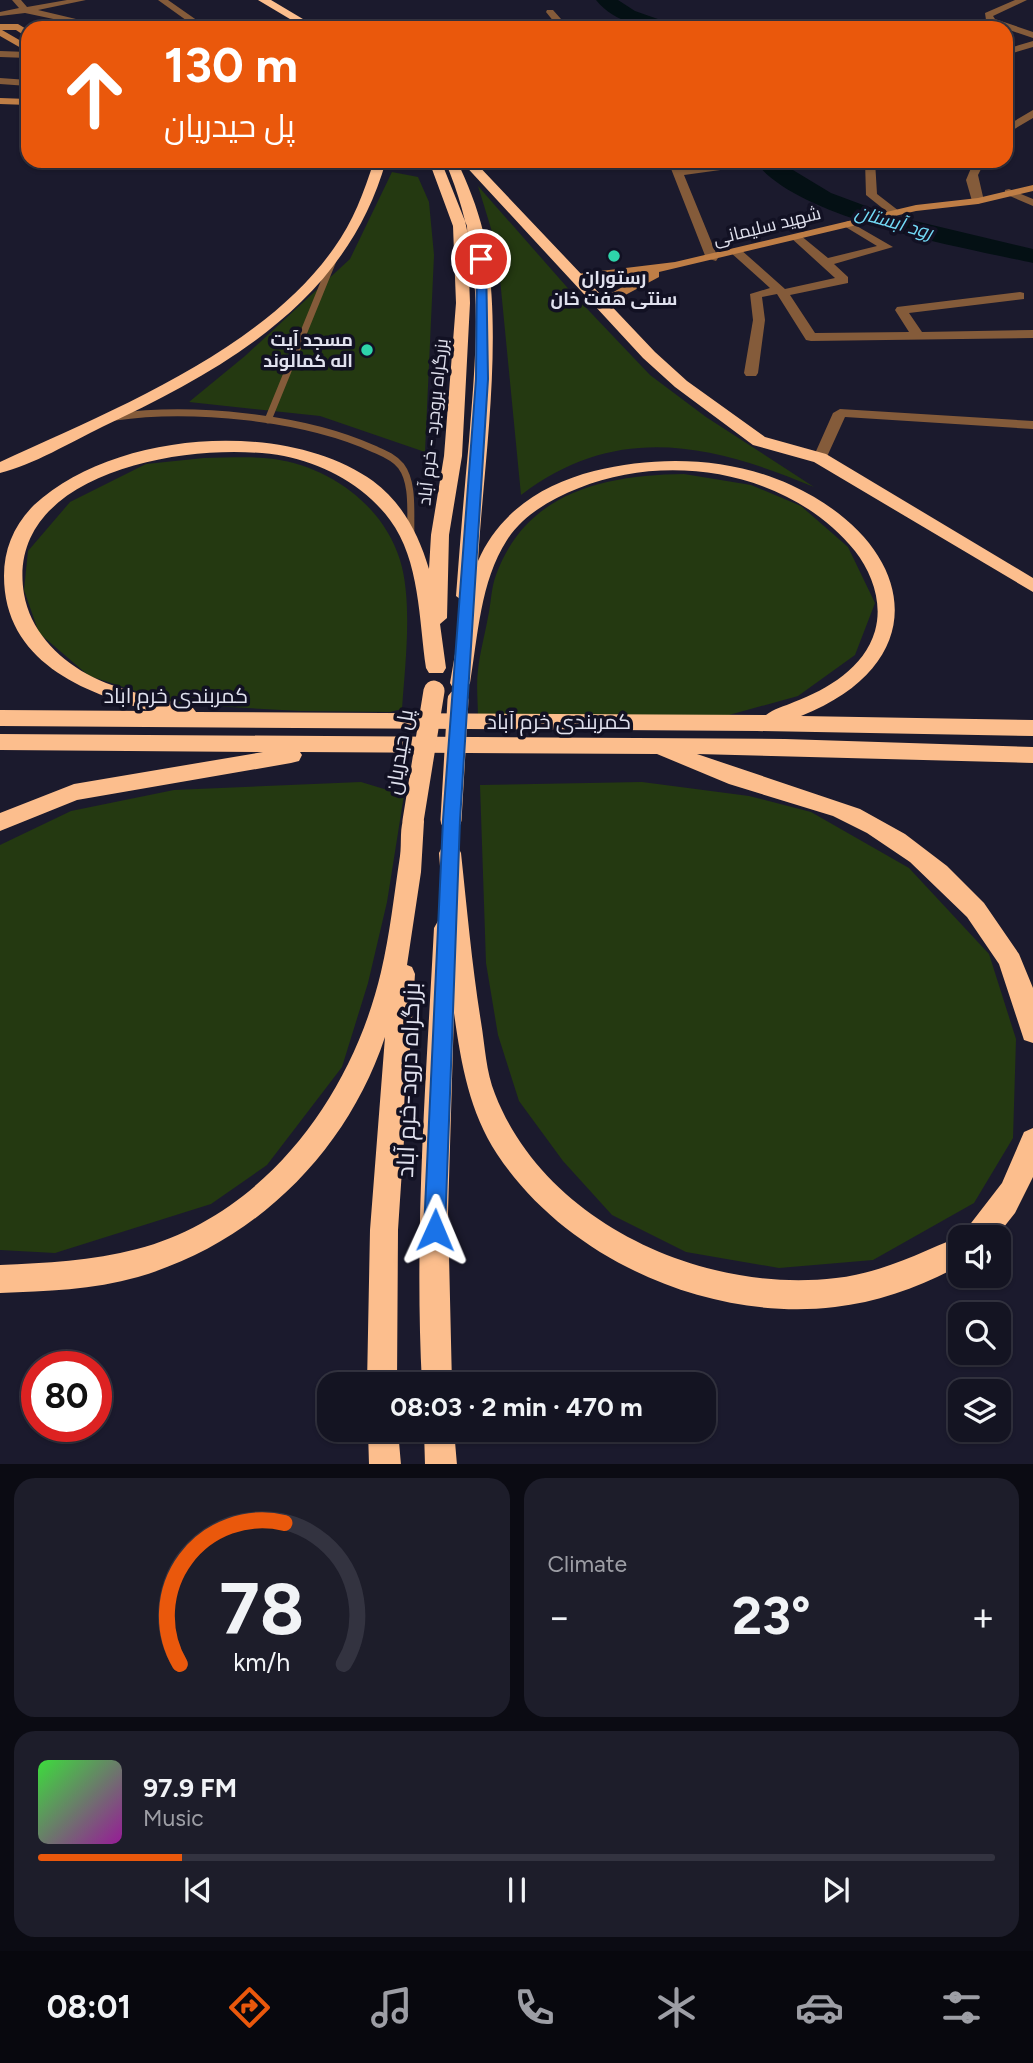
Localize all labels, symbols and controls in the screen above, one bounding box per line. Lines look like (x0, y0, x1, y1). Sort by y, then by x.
text: 130 m (164, 35, 298, 94)
icon: ahead (49, 49, 140, 140)
text: پل حیدریان (164, 107, 295, 145)
water label: رود آبستان (853, 200, 937, 245)
street label: شهید سلیمانی (711, 202, 823, 250)
pin (451, 229, 511, 289)
icon: arrive (462, 240, 500, 278)
marker: رستوران سنتی هفت خان (606, 248, 622, 264)
place label: رستوران سنتی هفت خان (551, 267, 677, 310)
place label: مسجد آیت اله کمالوند (263, 329, 353, 372)
street label: بزرگراه بروجرد - خرم آباد (413, 338, 454, 507)
marker: مسجد آیت اله کمالوند (359, 342, 375, 358)
street label: کمربندی خرم اباد (104, 683, 248, 710)
street label: پل حیدریان (380, 707, 420, 797)
street label: کمربندی خرم آباد (487, 709, 631, 736)
street label: بزرگراه درود-خرم آباد (390, 982, 428, 1178)
position arrow (398, 1193, 472, 1267)
map controls (948, 1225, 1011, 1442)
button: sound (948, 1225, 1011, 1288)
button: search (948, 1302, 1011, 1365)
speed limit sign: 80 (21, 1351, 112, 1442)
button: layers (948, 1379, 1011, 1442)
text: 08:03 · 2 min · 470 m (390, 1391, 643, 1423)
text: Climate (548, 1550, 627, 1578)
text: 78 (219, 1565, 304, 1652)
text: 23° (732, 1585, 811, 1647)
text: − (548, 1594, 571, 1640)
text: + (971, 1594, 995, 1640)
text: km/h (233, 1646, 290, 1676)
text: 97.9 FM (143, 1772, 237, 1804)
text: Music (143, 1804, 204, 1832)
icon: previous (179, 1871, 217, 1909)
icon: pause (498, 1871, 536, 1909)
icon: next (817, 1871, 855, 1909)
icon: directions (225, 1983, 274, 2032)
icon: music (367, 1983, 416, 2032)
icon: phone (510, 1983, 559, 2032)
icon: climate (652, 1983, 701, 2032)
icon: car (795, 1983, 844, 2032)
icon: filters (937, 1983, 986, 2032)
text: 08:01 (47, 1988, 131, 2026)

